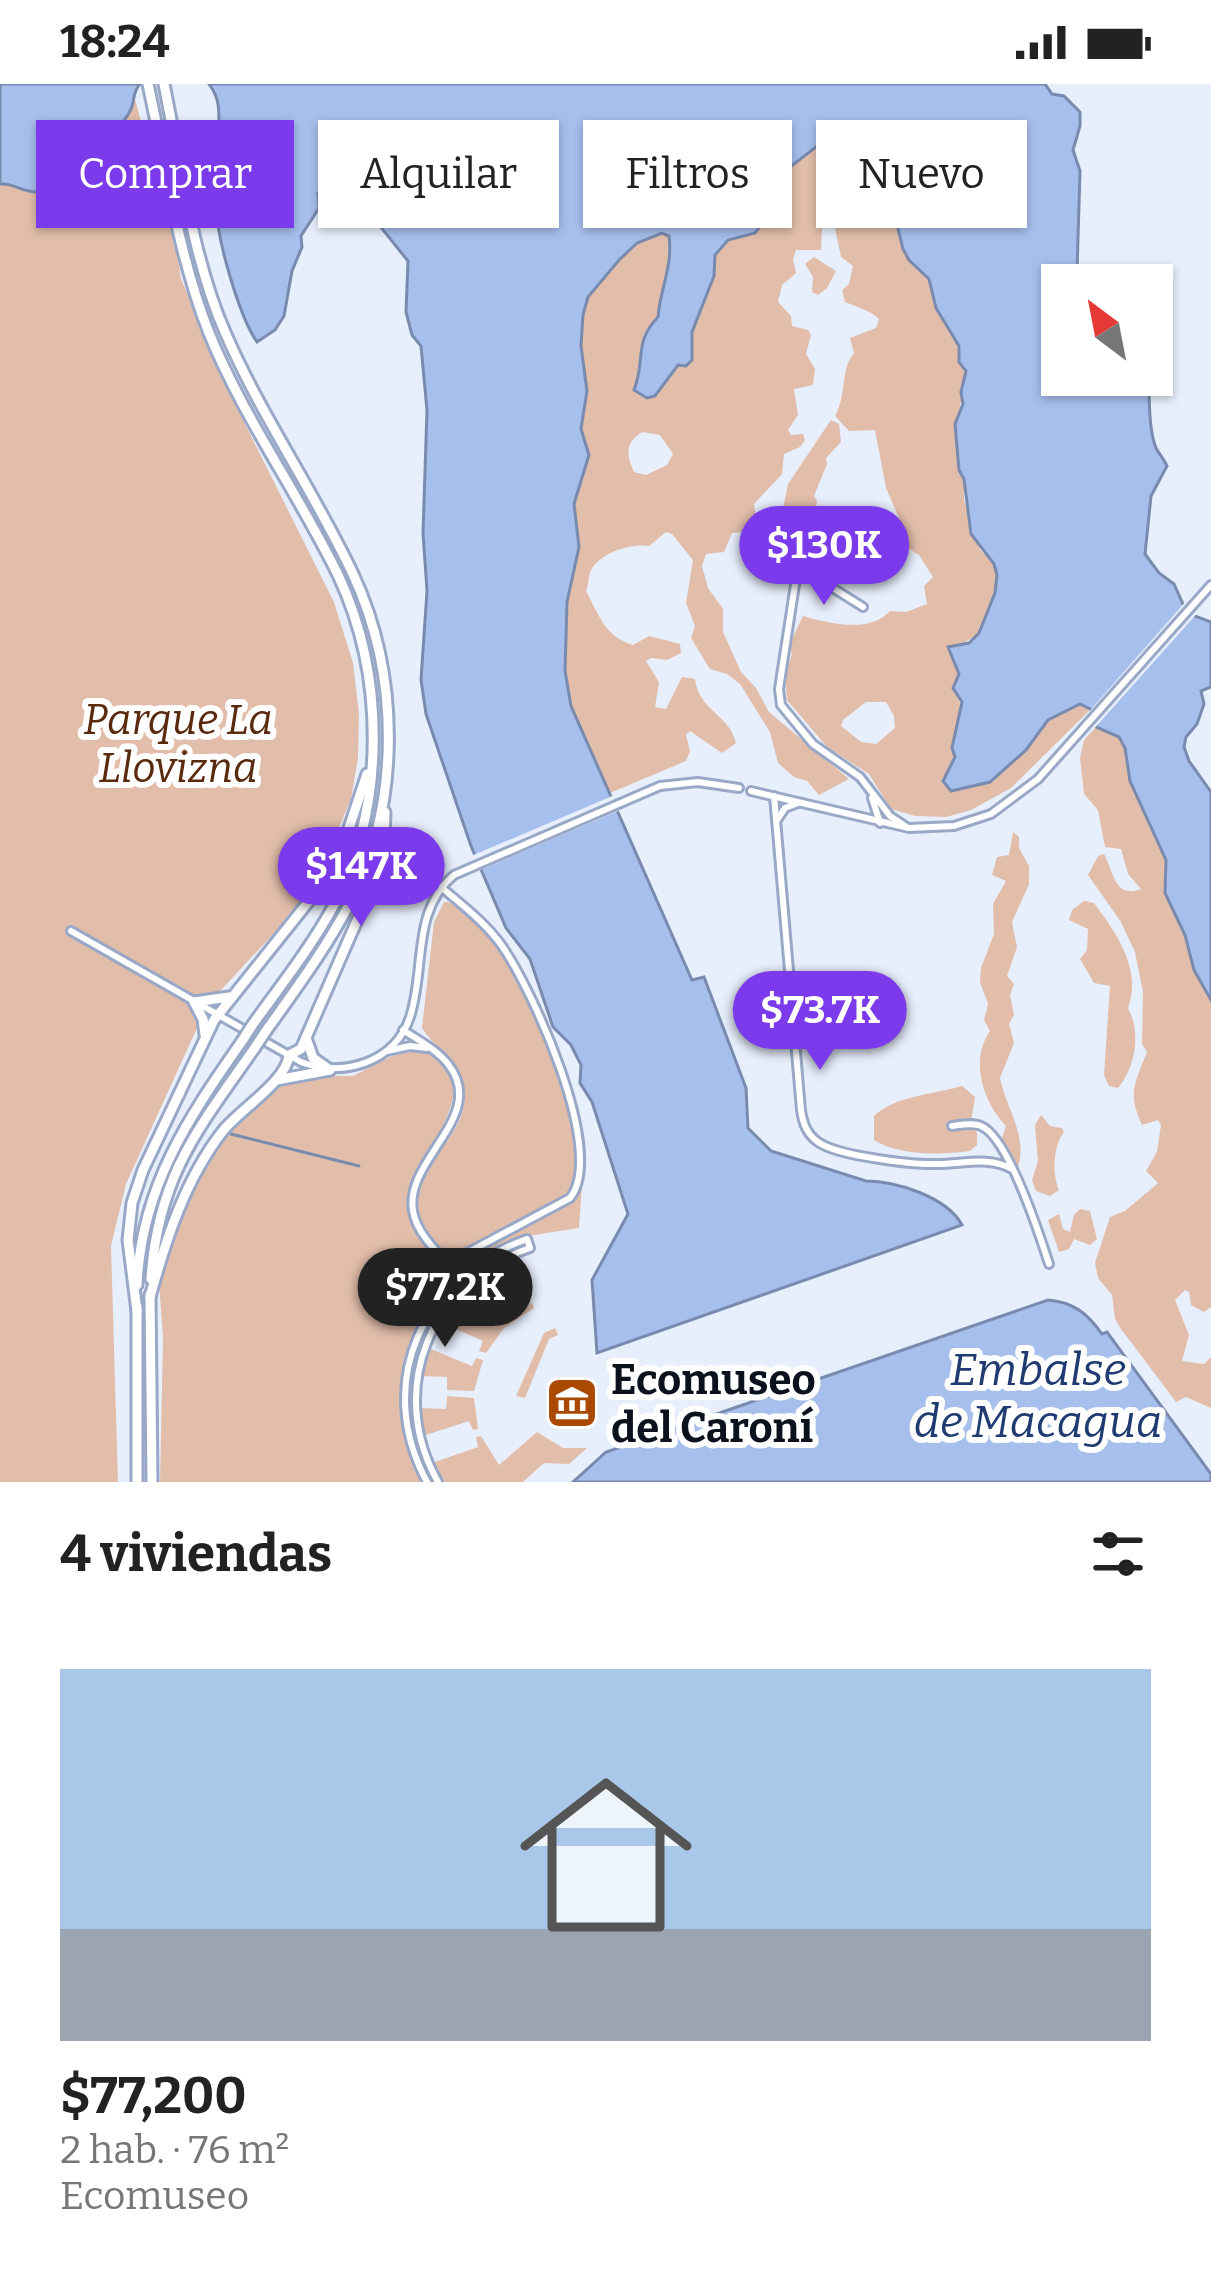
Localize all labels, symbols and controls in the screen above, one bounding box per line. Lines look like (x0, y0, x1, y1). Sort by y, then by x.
text: 18:24 (60, 15, 170, 69)
chip: Comprar (36, 120, 294, 228)
chip: Alquilar (318, 120, 559, 228)
chip: Filtros (583, 120, 792, 228)
chip: Nuevo (816, 120, 1027, 228)
north arrow (1041, 264, 1173, 396)
map controls (1041, 264, 1173, 396)
pin: $130K (740, 506, 908, 608)
text: $130K (766, 522, 882, 568)
park label: Parque La Llovizna (83, 695, 273, 793)
pin: $147K (277, 827, 445, 929)
text: $147K (305, 843, 417, 889)
pin: $73.7K (722, 971, 918, 1073)
text: $73.7K (760, 987, 880, 1033)
pin: $77.2K (347, 1248, 543, 1350)
text: $77.2K (385, 1264, 505, 1310)
water label: Embalse de Macagua (914, 1343, 1162, 1449)
place label: Ecomuseo del Caroní (611, 1355, 816, 1453)
museum icon: Ecomuseo del Caroní (544, 1375, 600, 1431)
icon: filters (1085, 1521, 1151, 1587)
text: 4 viviendas (60, 1523, 332, 1585)
icon: home (498, 1747, 714, 1963)
text: $77,200 (60, 2065, 247, 2127)
text: 2 hab. · 76 m² (60, 2127, 289, 2173)
text: Ecomuseo (60, 2173, 249, 2219)

